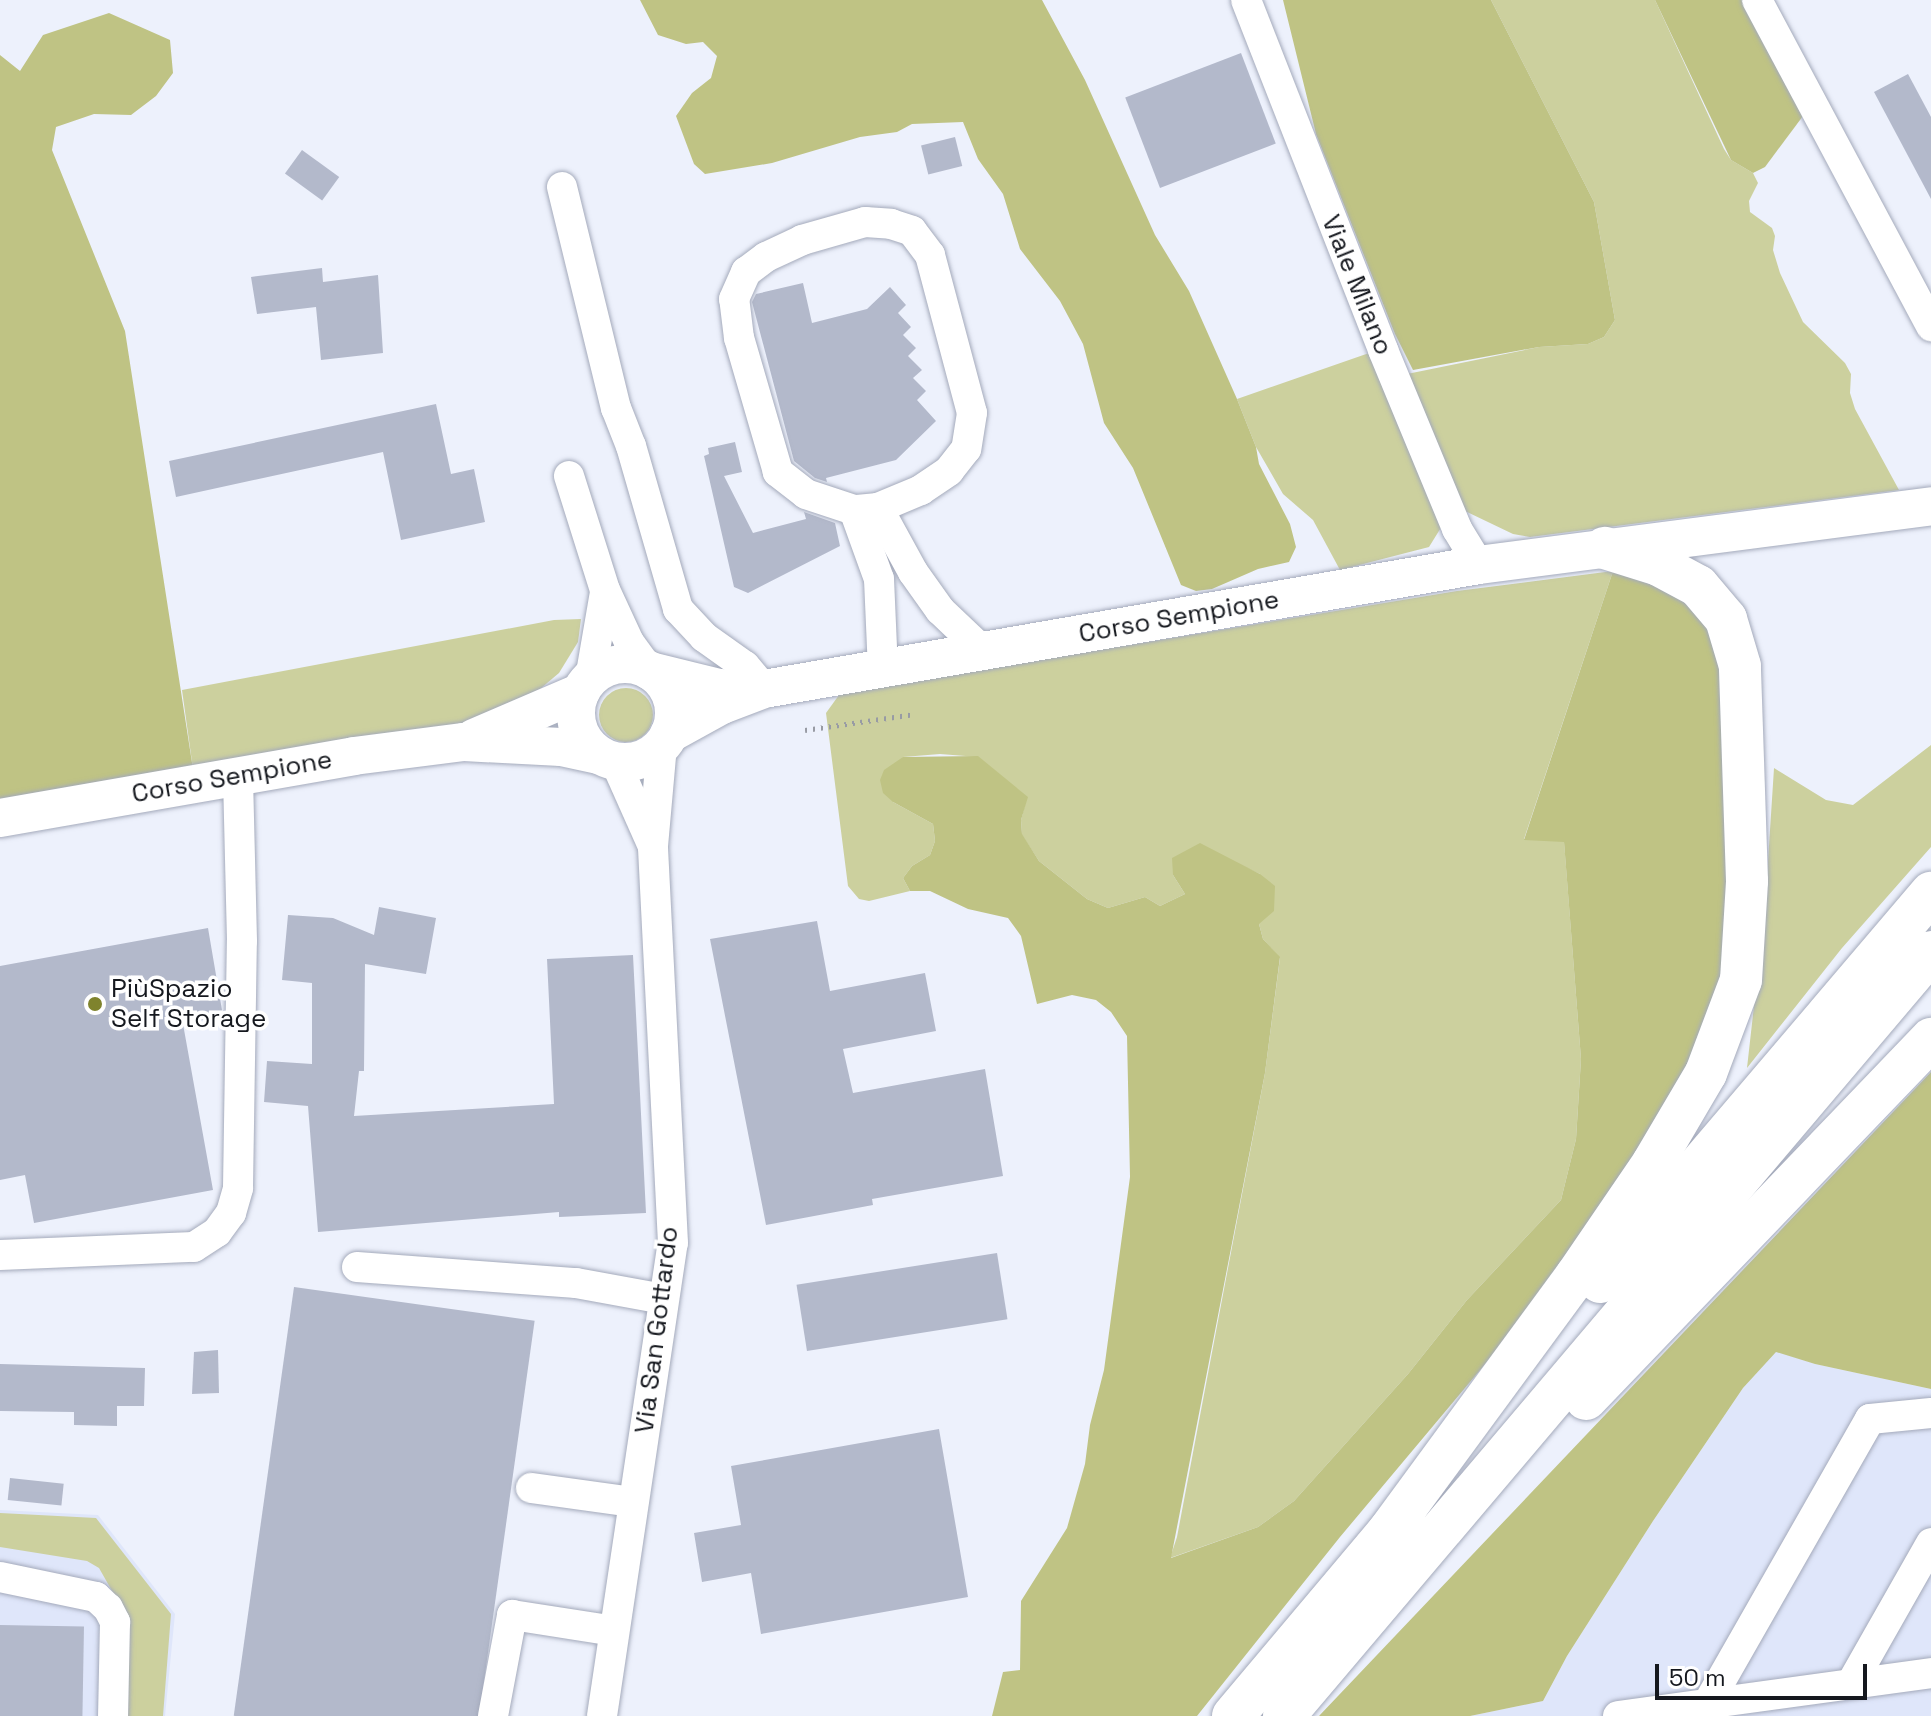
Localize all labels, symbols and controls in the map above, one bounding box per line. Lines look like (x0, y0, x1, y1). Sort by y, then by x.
street label: Viale Milano (1315, 211, 1399, 359)
street label: Corso Sempione (1076, 584, 1282, 650)
street label: Corso Sempione (129, 744, 335, 810)
place label: PiùSpazio Self Storage (111, 973, 266, 1034)
marker: PiùSpazio Self Storage (86, 995, 104, 1013)
street label: Via San Gottardo (629, 1225, 685, 1435)
scale bar (1659, 1648, 1871, 1698)
text: 50 m (1669, 1662, 1726, 1693)

